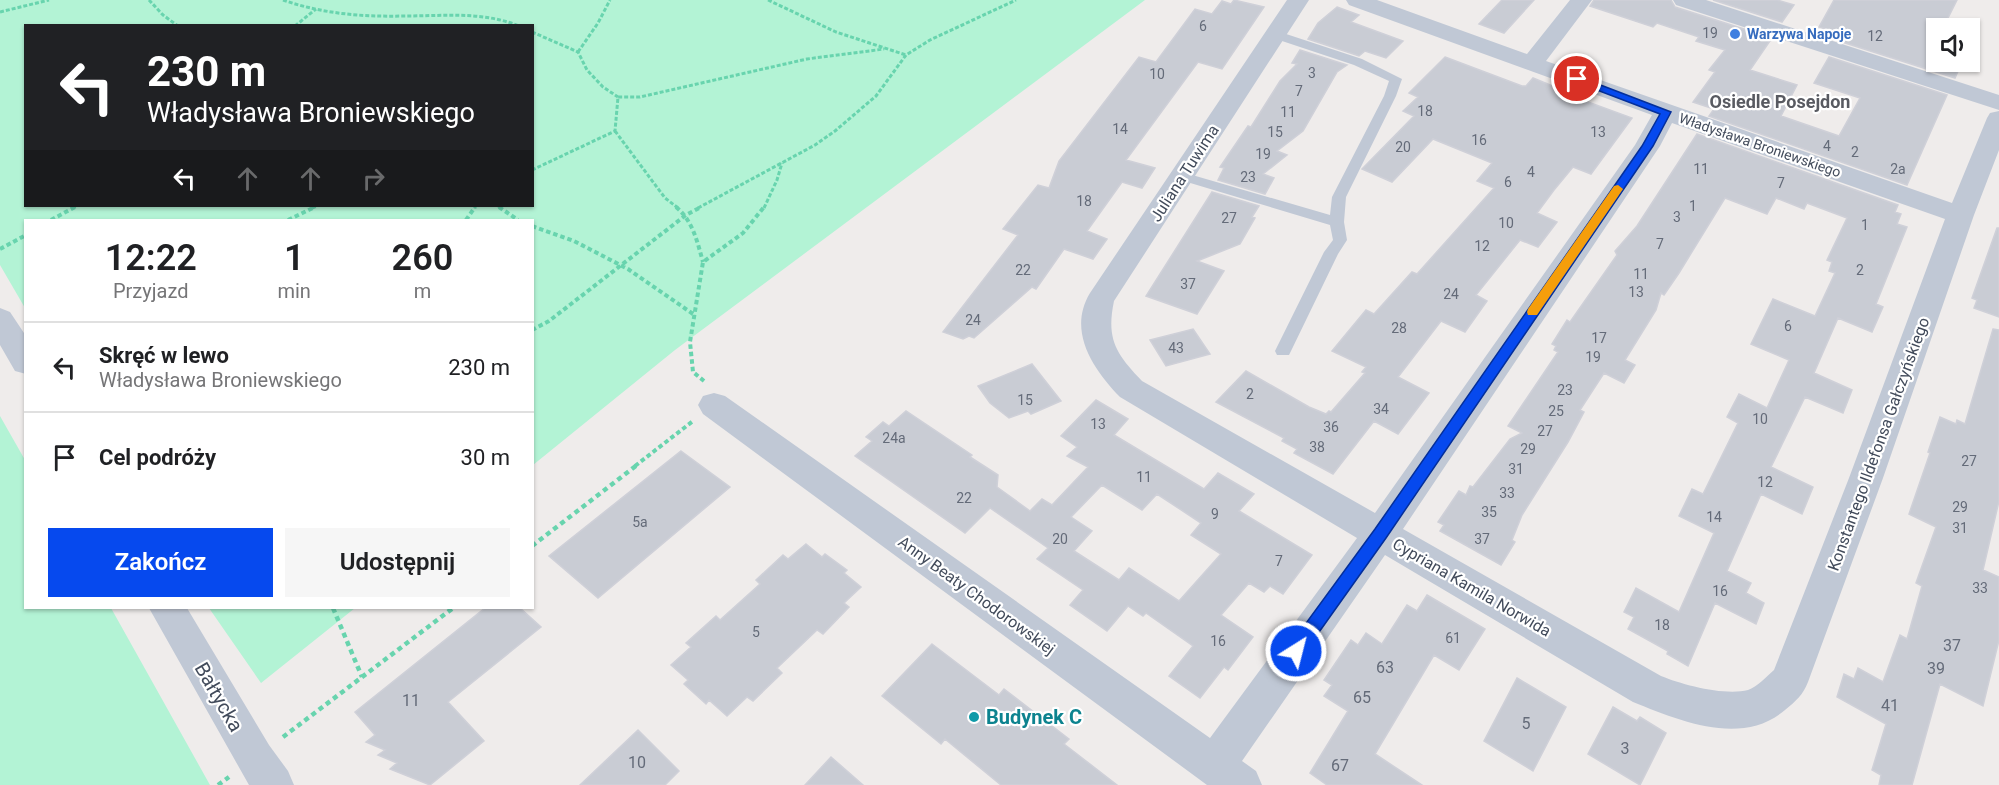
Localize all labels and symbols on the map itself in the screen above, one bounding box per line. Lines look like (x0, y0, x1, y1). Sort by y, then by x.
house number: 6 (1199, 18, 1207, 34)
house number: 19 (1702, 25, 1718, 41)
place label: Warzywa Napoje (1747, 26, 1852, 42)
marker: Warzywa Napoje (1728, 27, 1742, 41)
house number: 12 (1867, 28, 1883, 44)
pin (1551, 53, 1602, 104)
house number: 3 (1308, 65, 1316, 81)
house number: 10 (1149, 66, 1165, 82)
house number: 7 (1295, 83, 1303, 99)
district label: Osiedle Posejdon (1710, 91, 1850, 112)
house number: 18 (1417, 103, 1433, 119)
house number: 11 (1280, 104, 1296, 120)
street label: Władysława Broniewskiego (1677, 110, 1843, 180)
house number: 14 (1112, 121, 1128, 137)
street label: Juliana Tuwima (1146, 121, 1223, 225)
house number: 15 (1267, 124, 1283, 140)
house number: 13 (1590, 124, 1606, 140)
house number: 16 (1471, 132, 1487, 148)
house number: 4 (1823, 138, 1831, 154)
house number: 20 (1395, 139, 1411, 155)
house number: 2 (1851, 144, 1859, 160)
house number: 19 (1255, 146, 1271, 162)
house number: 11 (1693, 161, 1709, 177)
house number: 2a (1890, 161, 1906, 177)
house number: 4 (1527, 164, 1535, 180)
house number: 23 (1240, 169, 1256, 185)
house number: 6 (1504, 174, 1512, 190)
house number: 7 (1777, 175, 1785, 191)
house number: 18 (1076, 193, 1092, 209)
house number: 1 (1689, 198, 1697, 214)
house number: 3 (1673, 209, 1681, 225)
house number: 27 (1221, 210, 1237, 226)
house number: 10 (1498, 215, 1514, 231)
house number: 1 (1861, 217, 1869, 233)
house number: 7 (1656, 236, 1664, 252)
house number: 12 (1474, 238, 1490, 254)
house number: 22 (1015, 262, 1031, 278)
house number: 2 (1856, 262, 1864, 278)
house number: 11 (1633, 266, 1649, 282)
house number: 37 (1180, 276, 1196, 292)
house number: 13 (1628, 284, 1644, 300)
house number: 24 (1443, 286, 1459, 302)
house number: 24 (965, 312, 981, 328)
street label: Konstantego Ildefonsa Gałczyńskiego (1824, 315, 1933, 573)
house number: 6 (1784, 318, 1792, 334)
house number: 28 (1391, 320, 1407, 336)
house number: 17 (1591, 330, 1607, 346)
house number: 43 (1168, 340, 1184, 356)
house number: 19 (1585, 349, 1601, 365)
house number: 23 (1557, 382, 1573, 398)
house number: 2 (1246, 386, 1254, 402)
house number: 15 (1017, 392, 1033, 408)
house number: 34 (1373, 401, 1389, 417)
house number: 25 (1548, 403, 1564, 419)
house number: 10 (1752, 411, 1768, 427)
house number: 13 (1090, 416, 1106, 432)
house number: 36 (1323, 419, 1339, 435)
house number: 27 (1537, 423, 1553, 439)
house number: 24a (882, 430, 906, 446)
house number: 38 (1309, 439, 1325, 455)
house number: 29 (1520, 441, 1536, 457)
house number: 27 (1961, 453, 1977, 469)
house number: 31 (1508, 461, 1524, 477)
house number: 11 (1136, 469, 1152, 485)
house number: 12 (1757, 474, 1773, 490)
house number: 33 (1499, 485, 1515, 501)
house number: 22 (956, 490, 972, 506)
house number: 29 (1952, 499, 1968, 515)
house number: 35 (1481, 504, 1497, 520)
house number: 9 (1211, 506, 1219, 522)
house number: 14 (1706, 509, 1722, 525)
house number: 5a (632, 514, 648, 530)
house number: 31 (1952, 520, 1968, 536)
house number: 20 (1052, 531, 1068, 547)
house number: 37 (1474, 531, 1490, 547)
street label: Anny Beaty Chodorowskiej (895, 532, 1059, 659)
street label: Cypriana Kamila Norwida (1389, 534, 1554, 641)
house number: 7 (1275, 553, 1283, 569)
house number: 33 (1972, 580, 1988, 596)
house number: 16 (1712, 583, 1728, 599)
house number: 18 (1654, 617, 1670, 633)
position arrow (1264, 619, 1328, 683)
house number: 5 (752, 624, 760, 640)
house number: 61 (1445, 630, 1461, 646)
house number: 16 (1210, 633, 1226, 649)
house number: 37 (1943, 636, 1961, 655)
street label: Bałtycka (190, 658, 248, 736)
house number: 63 (1376, 658, 1394, 677)
house number: 39 (1927, 659, 1945, 678)
house number: 65 (1353, 688, 1371, 707)
house number: 11 (402, 691, 420, 710)
house number: 41 (1881, 696, 1899, 715)
place label: Budynek C (986, 705, 1082, 729)
marker: Budynek C (967, 710, 981, 724)
house number: 5 (1522, 714, 1531, 733)
house number: 3 (1621, 739, 1630, 758)
house number: 10 (628, 753, 646, 772)
house number: 67 (1331, 756, 1349, 775)

